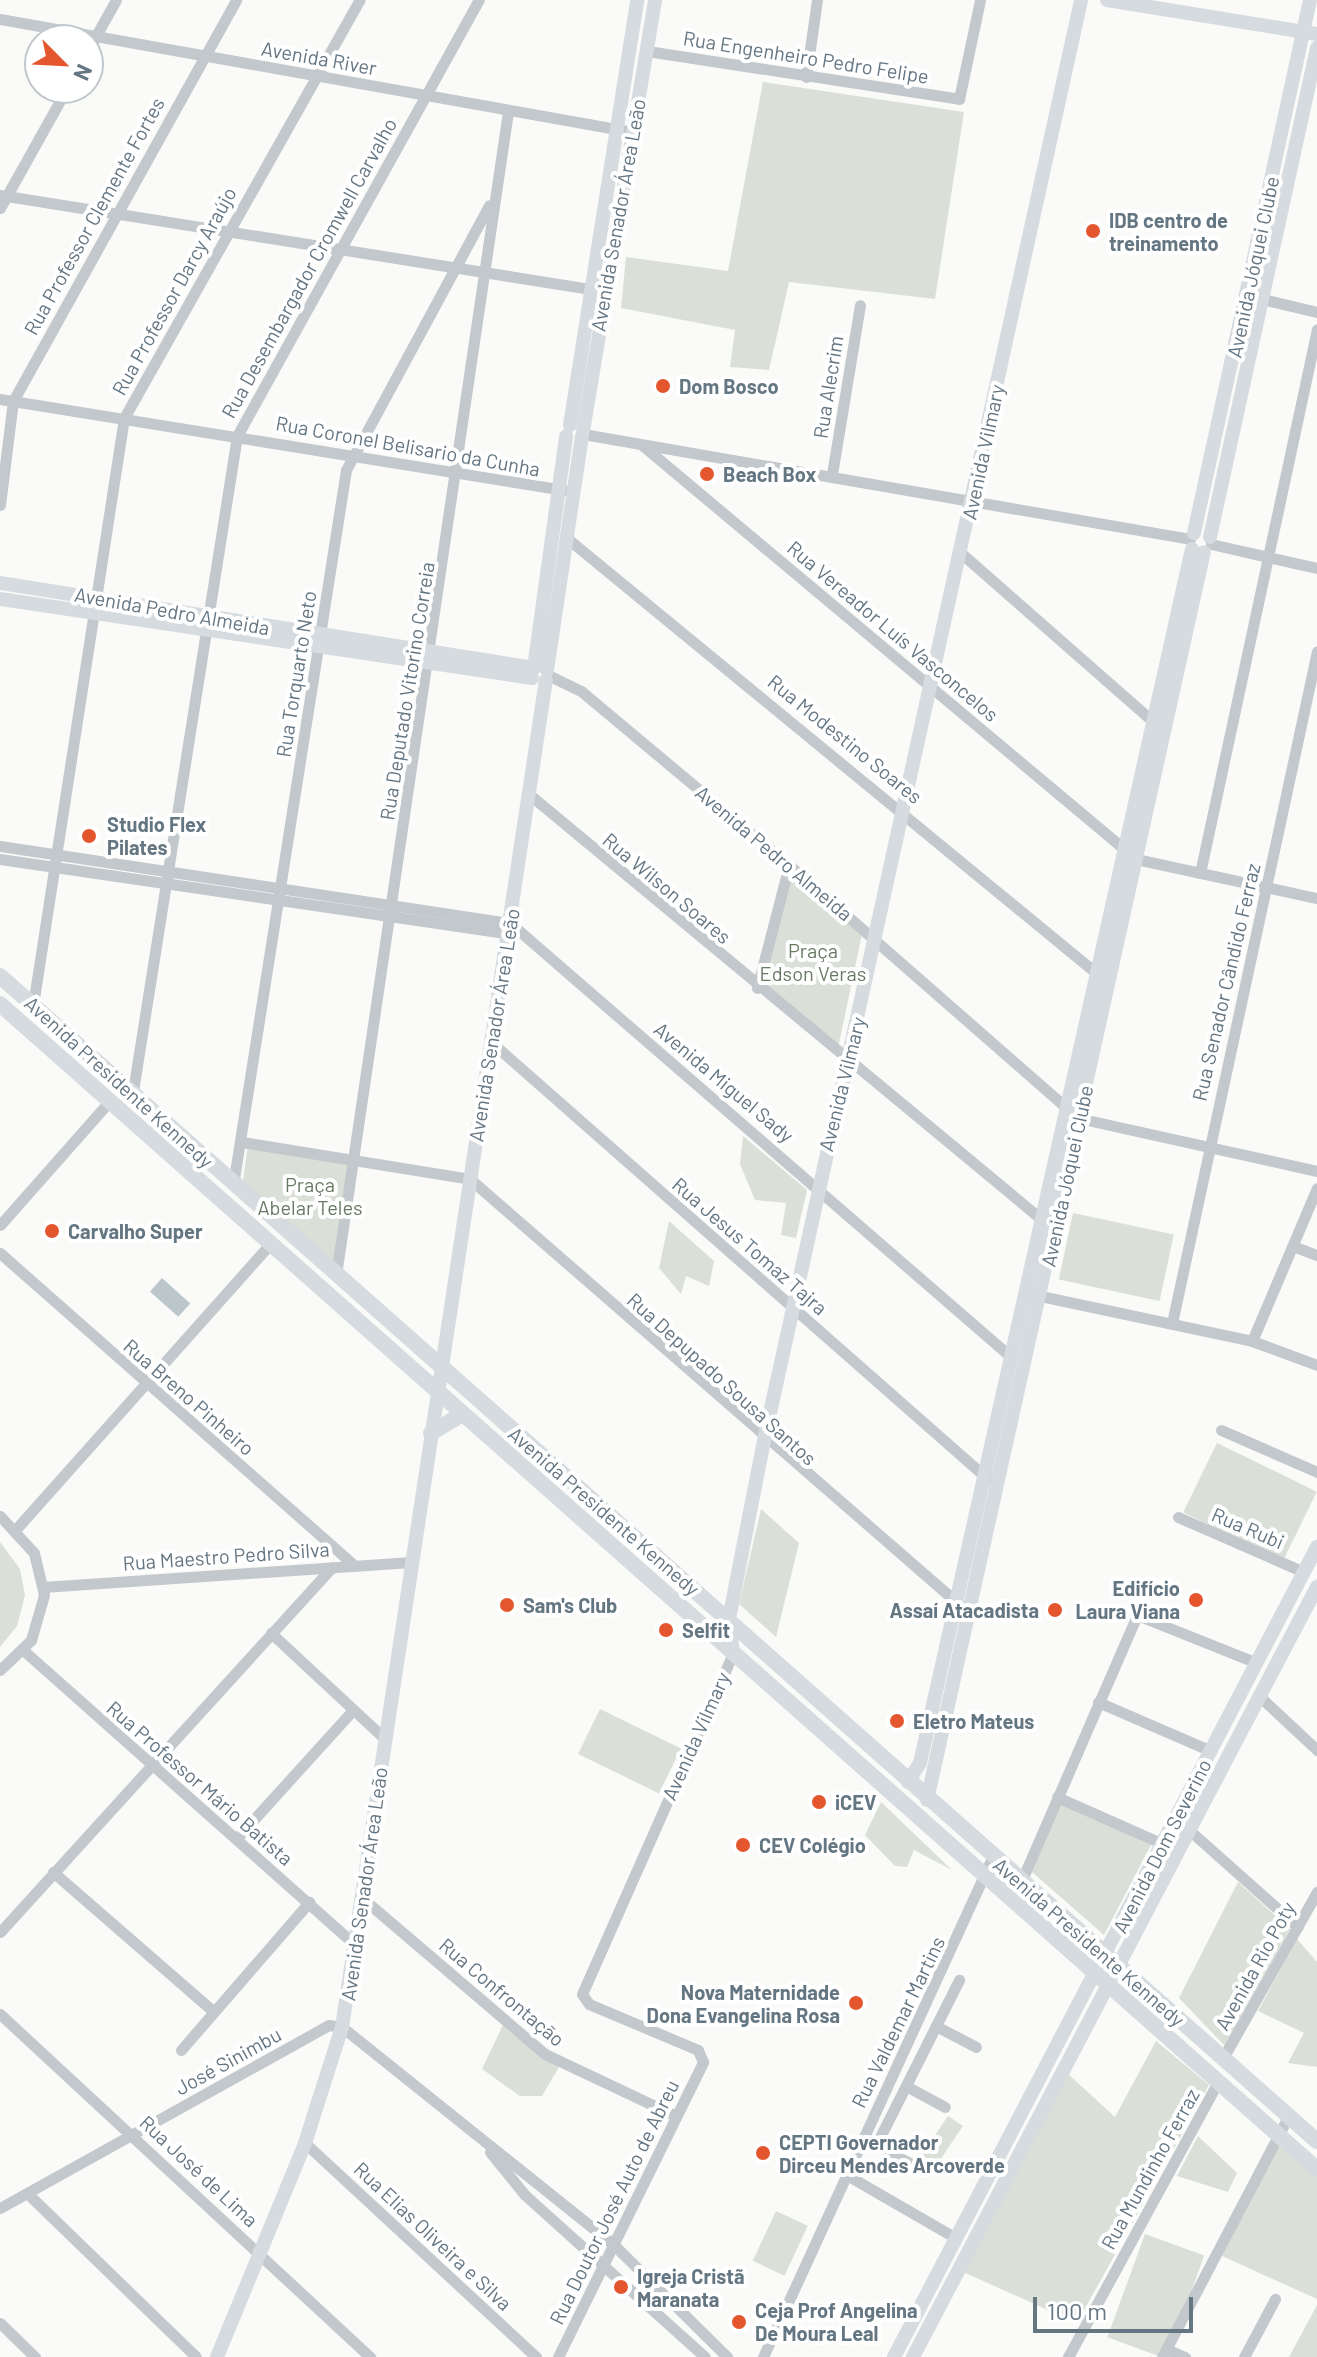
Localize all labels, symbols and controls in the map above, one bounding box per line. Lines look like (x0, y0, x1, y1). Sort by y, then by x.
north arrow (24, 24, 104, 104)
street label: Rua Engenheiro Pedro Felipe (682, 26, 930, 88)
street label: Avenida River (259, 36, 379, 80)
text: N (69, 61, 99, 85)
street label: Rua Professor Clemente Fortes (19, 93, 169, 339)
street label: Avenida Senador Área Leão (586, 97, 650, 333)
street label: Rua Desembargador Cromwell Carvalho (216, 114, 402, 422)
street label: Avenida Jóquei Clube (1222, 174, 1284, 360)
street label: Rua Professor Darcy Araújo (107, 183, 241, 399)
place label: IDB centro de treinamento (1109, 208, 1228, 255)
marker: IDB centro de treinamento (1084, 222, 1102, 240)
street label: Rua Alecrim (808, 334, 848, 440)
place label: Dom Bosco (679, 374, 779, 398)
marker: Dom Bosco (654, 377, 672, 395)
street label: Avenida Vilmary (957, 382, 1009, 522)
street label: Rua Coronel Belisario da Cunha (274, 411, 542, 481)
place label: Beach Box (723, 462, 816, 486)
marker: Beach Box (698, 465, 716, 483)
street label: Rua Vereador Luís Vasconcelos (783, 536, 1003, 726)
street label: Rua Deputado Vitorino Correia (375, 560, 439, 822)
street label: Avenida Pedro Almeida (73, 582, 271, 640)
street label: Rua Torquarto Neto (271, 589, 321, 759)
street label: Rua Modestino Soares (763, 669, 927, 809)
street label: Avenida Pedro Almeida (691, 780, 857, 926)
place label: Studio Flex Pilates (107, 812, 206, 859)
marker: Studio Flex Pilates (78, 825, 100, 847)
street label: Rua Wilson Soares (598, 827, 736, 949)
street label: Rua Senador Cândido Ferraz (1187, 861, 1265, 1103)
street label: Avenida Senador Área Leão (464, 907, 524, 1143)
park label: Praça Edson Veras (760, 939, 866, 986)
street label: Avenida Presidente Kennedy (20, 991, 218, 1173)
street label: Avenida Vilmary (814, 1014, 870, 1154)
street label: Avenida Miguel Sady (649, 1017, 799, 1147)
street label: Avenida Jóquei Clube (1036, 1083, 1098, 1269)
park label: Praça Abelar Teles (257, 1172, 363, 1219)
street label: Rua Jesus Tomaz Tajra (668, 1172, 832, 1320)
place label: Carvalho Super (68, 1219, 203, 1243)
marker: Carvalho Super (43, 1222, 61, 1240)
street label: Rua Depupado Sousa Santos (622, 1288, 822, 1470)
street label: Rua Breno Pinheiro (119, 1334, 259, 1460)
street label: Avenida Presidente Kennedy (504, 1421, 704, 1601)
street label: Rua Rubi (1208, 1502, 1288, 1554)
street label: Rua Maestro Pedro Silva (122, 1537, 330, 1575)
place label: Edifício Laura Viana (1075, 1576, 1180, 1623)
marker: Edifício Laura Viana (1187, 1591, 1205, 1609)
place label: Sam's Club (523, 1593, 617, 1617)
marker: Sam's Club (498, 1596, 516, 1614)
place label: Assaí Atacadista (889, 1598, 1039, 1622)
marker: Assaí Atacadista (1046, 1601, 1064, 1619)
place label: Selfit (682, 1618, 730, 1642)
marker: Selfit (657, 1621, 675, 1639)
street label: Avenida Vilmary (657, 1668, 735, 1804)
street label: Rua Professor Mário Batista (102, 1696, 298, 1870)
place label: Eletro Mateus (913, 1709, 1034, 1733)
marker: Eletro Mateus (888, 1712, 906, 1730)
street label: Avenida Dom Severino (1108, 1755, 1216, 1937)
street label: Avenida Senador Área Leão (336, 1766, 392, 2002)
place label: iCEV (835, 1790, 876, 1814)
marker: iCEV (810, 1793, 828, 1811)
place label: CEV Colégio (759, 1833, 866, 1857)
marker: CEV Colégio (734, 1836, 752, 1854)
street label: Avenida Presidente Kennedy (989, 1852, 1189, 2032)
street label: Avenida Rio Poty (1210, 1897, 1300, 2035)
street label: Rua Confrontação (435, 1933, 569, 2051)
street label: Rua Valdemar Martins (846, 1933, 950, 2111)
place label: Nova Maternidade Dona Evangelina Rosa (647, 1980, 840, 2027)
marker: Nova Maternidade Dona Evangelina Rosa (847, 1994, 865, 2012)
street label: José Sinimbu (171, 2022, 285, 2100)
street label: Rua Doutor José Auto de Abreu (544, 2076, 684, 2328)
street label: Rua Mundinho Ferraz (1096, 2084, 1204, 2254)
street label: Rua José de Lima (135, 2110, 263, 2232)
place label: CEPTI Governador Dirceu Mendes Arcoverde (779, 2130, 1005, 2177)
marker: CEPTI Governador Dirceu Mendes Arcoverde (754, 2144, 772, 2162)
street label: Rua Elias Oliveira e Silva (349, 2157, 517, 2315)
place label: Igreja Cristã Maranata (637, 2264, 744, 2311)
marker: Igreja Cristã Maranata (612, 2278, 630, 2296)
scale bar (1037, 2281, 1197, 2331)
text: 100 m (1047, 2296, 1107, 2325)
place label: Ceja Prof Angelina De Moura Leal (755, 2298, 918, 2345)
marker: Ceja Prof Angelina De Moura Leal (730, 2313, 748, 2331)

